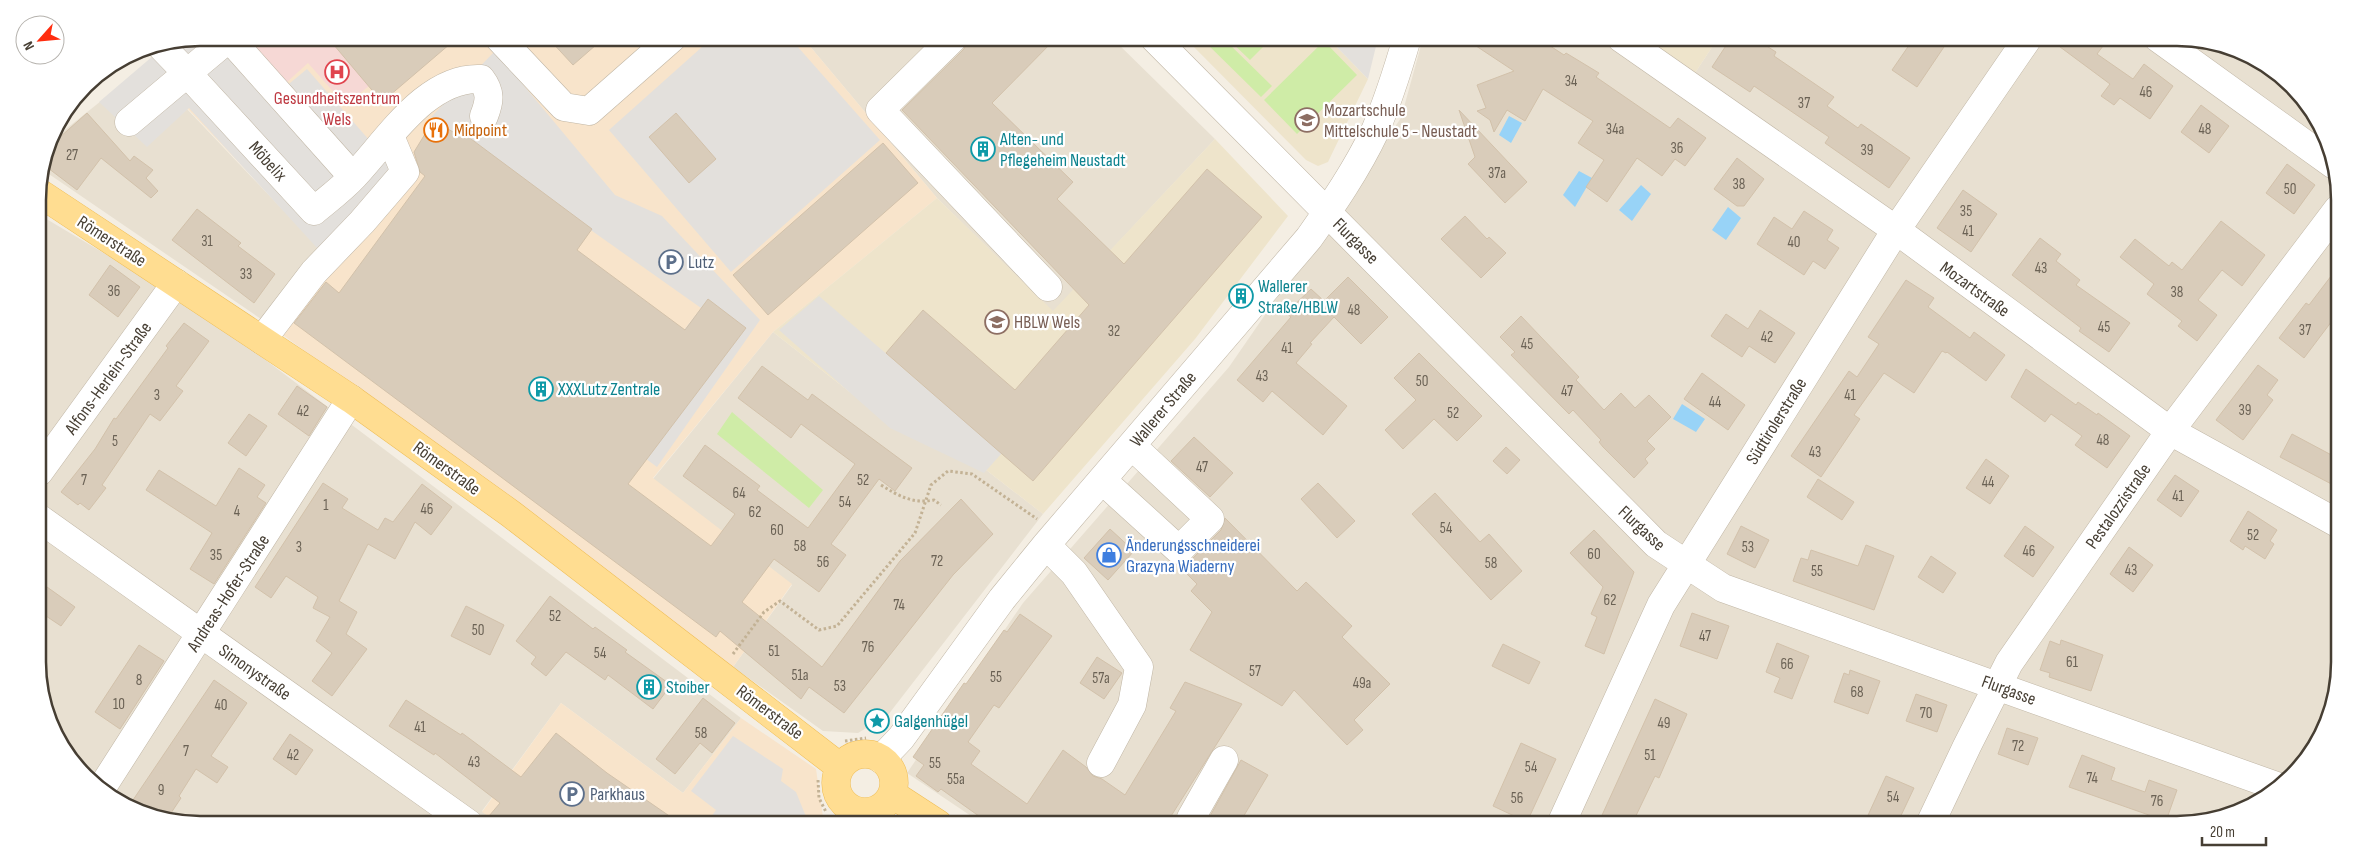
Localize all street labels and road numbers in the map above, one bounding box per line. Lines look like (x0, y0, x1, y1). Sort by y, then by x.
street label: Möbelix (244, 137, 291, 186)
street label: Römerstraße (73, 211, 150, 271)
street label: Flurgasse (1328, 214, 1383, 269)
street label: Mozartstraße (1936, 257, 2014, 322)
street label: Alfons-Herlein-Straße (60, 318, 156, 439)
street label: Wallerer Straße (1126, 367, 1201, 451)
street label: Südtirolerstraße (1742, 374, 1811, 468)
street label: Römerstraße (409, 437, 484, 500)
street label: Pestalozzistraße (2081, 460, 2155, 553)
street label: Flurgasse (1614, 502, 1669, 555)
street label: Andreas-Hofer-Straße (182, 531, 274, 657)
street label: Simonystraße (215, 640, 295, 705)
street label: Flurgasse (1979, 671, 2039, 710)
street label: Römerstraße (732, 681, 807, 744)

